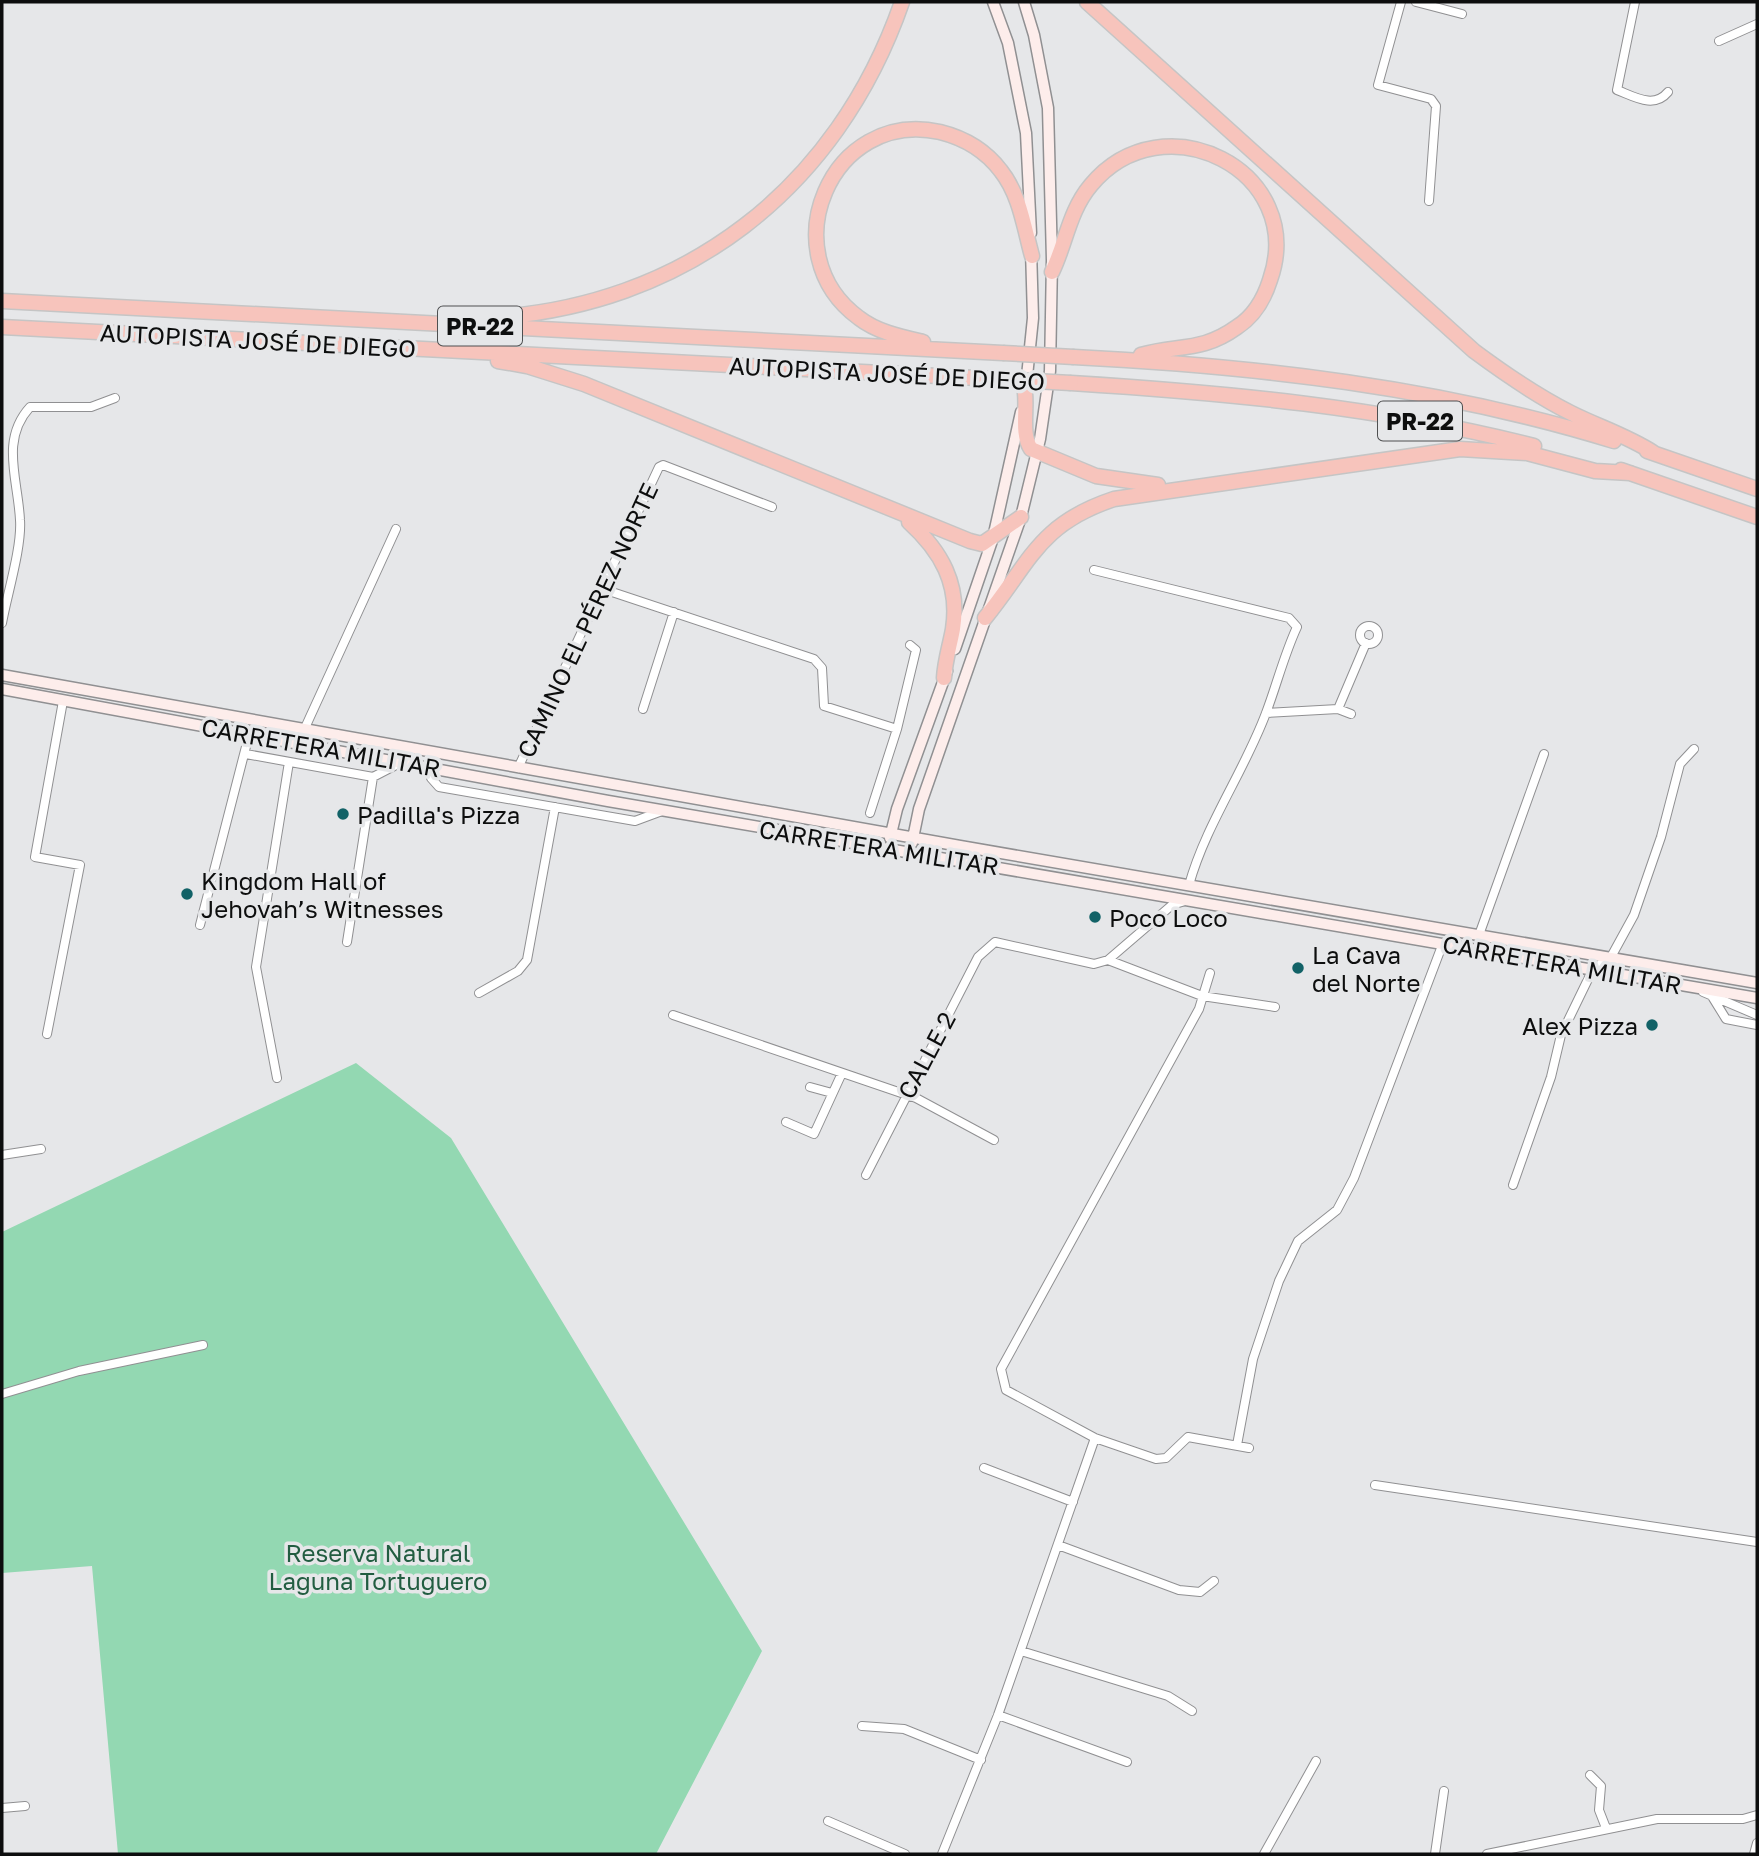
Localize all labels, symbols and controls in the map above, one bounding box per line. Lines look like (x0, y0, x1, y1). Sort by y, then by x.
road number: PR-22 (438, 306, 522, 346)
street label: AUTOPISTA JOSÉ DE DIEGO (99, 317, 417, 363)
street label: AUTOPISTA JOSÉ DE DIEGO (728, 350, 1046, 396)
road number: PR-22 (1378, 402, 1462, 440)
street label: CAMINO EL PÉREZ NORTE (511, 478, 663, 762)
street label: CARRETERA MILITAR (199, 712, 443, 782)
place label: Padilla's Pizza (357, 800, 520, 829)
marker: Padilla's Pizza (335, 806, 351, 822)
street label: CARRETERA MILITAR (757, 814, 1001, 880)
place label: Kingdom Hall of Jehovah’s Witnesses (201, 866, 443, 923)
marker: Kingdom Hall of Jehovah’s Witnesses (179, 886, 195, 902)
place label: Poco Loco (1109, 903, 1228, 932)
marker: Poco Loco (1087, 909, 1103, 925)
street label: CARRETERA MILITAR (1440, 929, 1684, 999)
place label: La Cava del Norte (1312, 940, 1420, 997)
marker: La Cava del Norte (1290, 960, 1306, 976)
street label: CALLE 2 (891, 1007, 961, 1103)
place label: Alex Pizza (1522, 1011, 1638, 1040)
marker: Alex Pizza (1644, 1017, 1660, 1033)
park label: Reserva Natural Laguna Tortuguero (269, 1538, 487, 1595)

